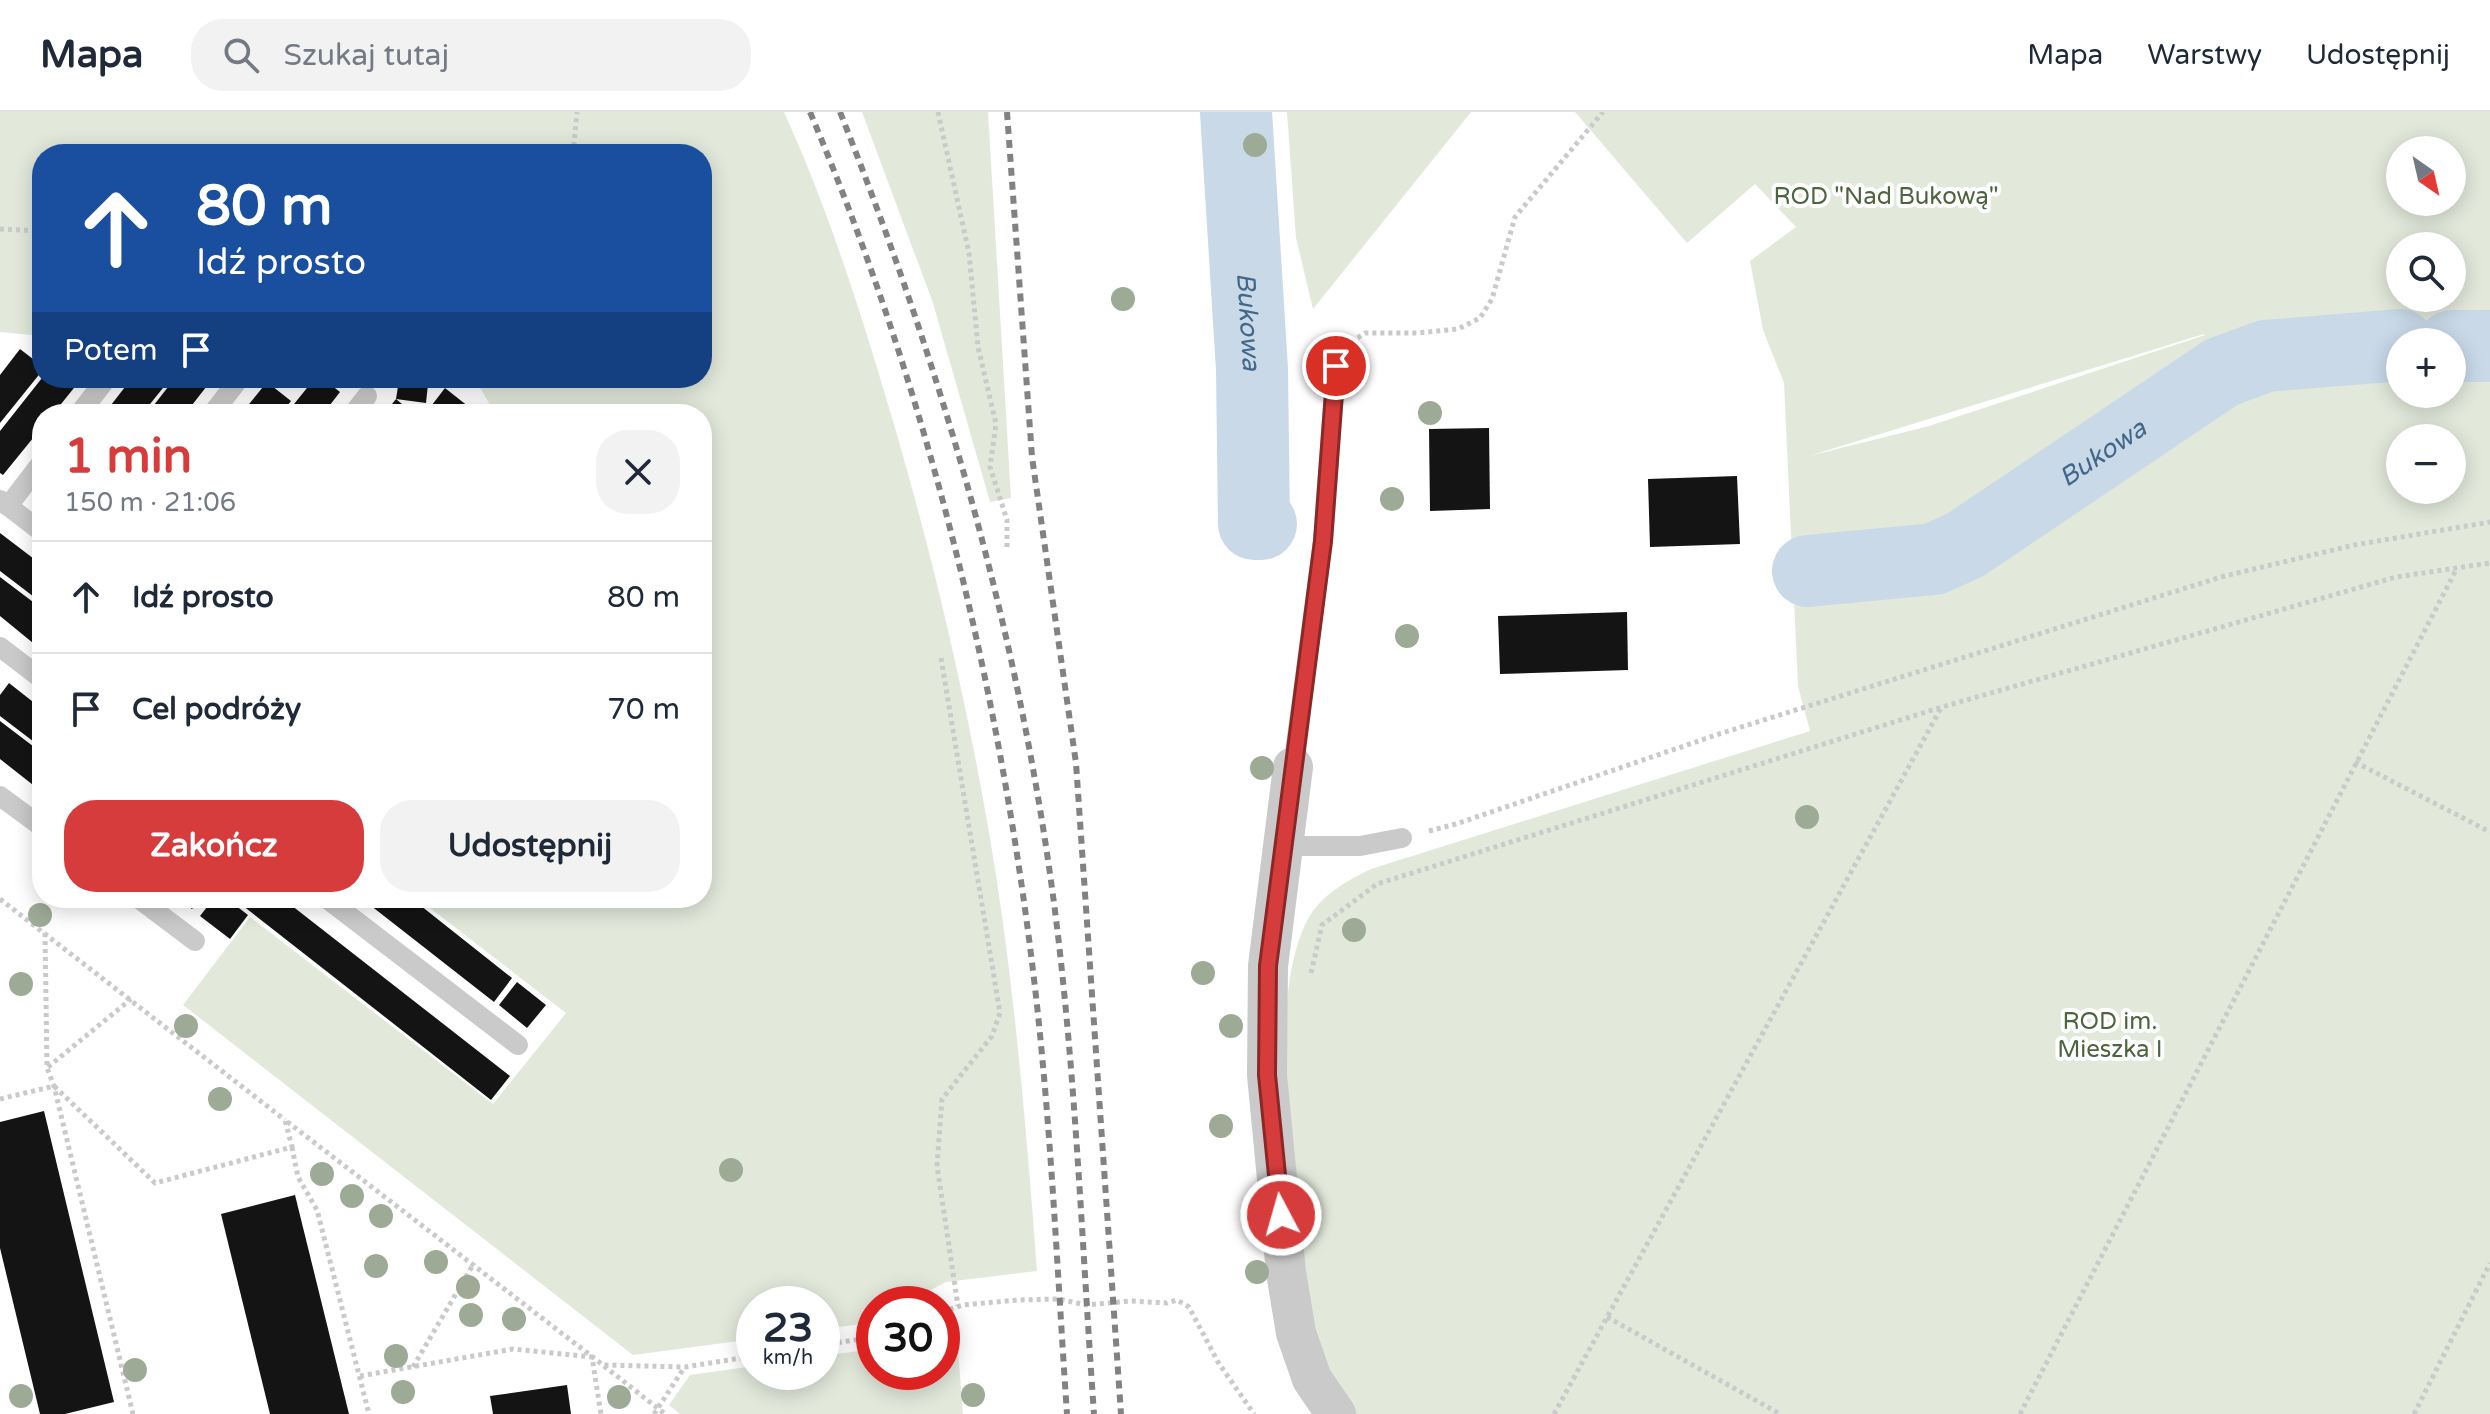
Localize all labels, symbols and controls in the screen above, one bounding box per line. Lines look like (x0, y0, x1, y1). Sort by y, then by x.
search box (191, 19, 751, 91)
text: Mapa (40, 32, 143, 78)
icon: search (219, 33, 263, 77)
text: Szukaj tutaj (283, 37, 449, 74)
text: Mapa (2027, 38, 2103, 72)
text: Warstwy (2147, 38, 2262, 72)
text: Udostępnij (2306, 38, 2450, 72)
north arrow (2386, 136, 2466, 216)
map controls (2386, 136, 2466, 504)
text: 80 m (196, 173, 332, 240)
icon: ahead (64, 176, 168, 280)
park label: ROD "Nad Bukową" (1773, 182, 1999, 211)
button: search (2386, 232, 2466, 312)
text: Idź prosto (196, 241, 366, 284)
water label: Bukowa (1230, 272, 1267, 373)
icon: arrive (174, 328, 218, 372)
button: + (2386, 328, 2466, 408)
text: Potem (64, 332, 158, 369)
pin (1302, 332, 1370, 400)
icon: arrive (1314, 344, 1358, 388)
water label: Bukowa (2053, 412, 2153, 493)
button: − (2386, 424, 2466, 504)
text: 1 min (64, 428, 192, 486)
button: close (596, 430, 680, 514)
text: 150 m · 21:06 (64, 487, 236, 518)
icon: ahead (64, 575, 108, 619)
text: Idź prosto (132, 579, 274, 616)
text: 80 m (607, 579, 680, 616)
icon: arrive (64, 687, 108, 731)
text: Cel podróży (132, 691, 301, 728)
text: 70 m (607, 691, 680, 728)
button: Zakończ (64, 800, 364, 892)
button: Udostępnij (380, 800, 680, 892)
park label: ROD im. Mieszka I (2057, 1007, 2163, 1064)
position arrow (1239, 1173, 1323, 1257)
speed limit sign: 30 (856, 1286, 960, 1390)
text: 23 (763, 1304, 813, 1352)
text: km/h (763, 1346, 813, 1370)

